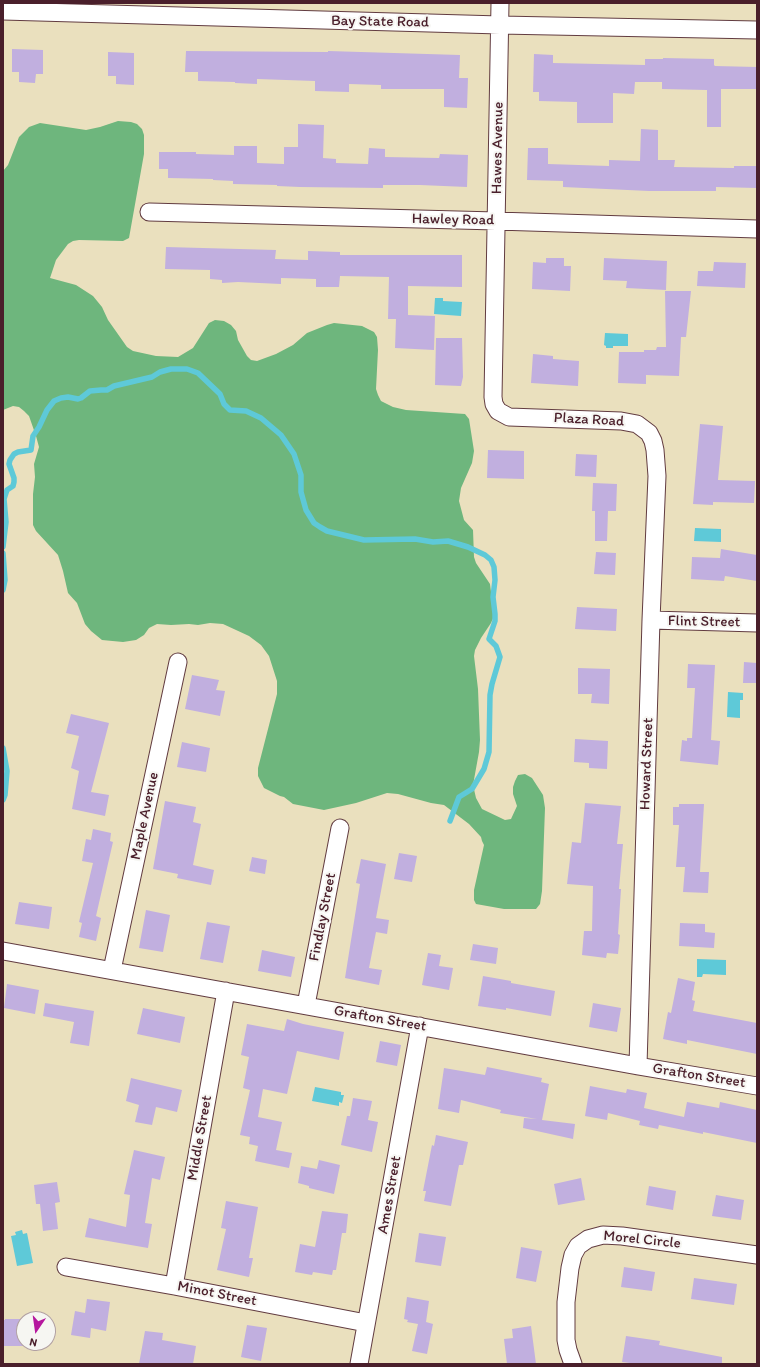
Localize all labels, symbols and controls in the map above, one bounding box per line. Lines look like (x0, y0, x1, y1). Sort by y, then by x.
street label: Bay State Road (331, 12, 429, 32)
street label: Hawes Avenue (488, 102, 508, 194)
street label: Hawley Road (412, 210, 494, 230)
street label: Plaza Road (553, 409, 625, 431)
street label: Flint Street (668, 612, 740, 632)
street label: Howard Street (636, 717, 658, 811)
street label: Maple Avenue (127, 771, 163, 861)
street label: Findlay Street (306, 871, 340, 963)
street label: Grafton Street (332, 1002, 428, 1036)
street label: Grafton Street (651, 1060, 747, 1092)
street label: Middle Street (184, 1094, 216, 1182)
street label: Ames Street (374, 1155, 406, 1235)
street label: Morel Circle (602, 1227, 682, 1253)
street label: Minot Street (176, 1277, 258, 1311)
north arrow (16, 1311, 56, 1351)
text: N (28, 1335, 38, 1349)

